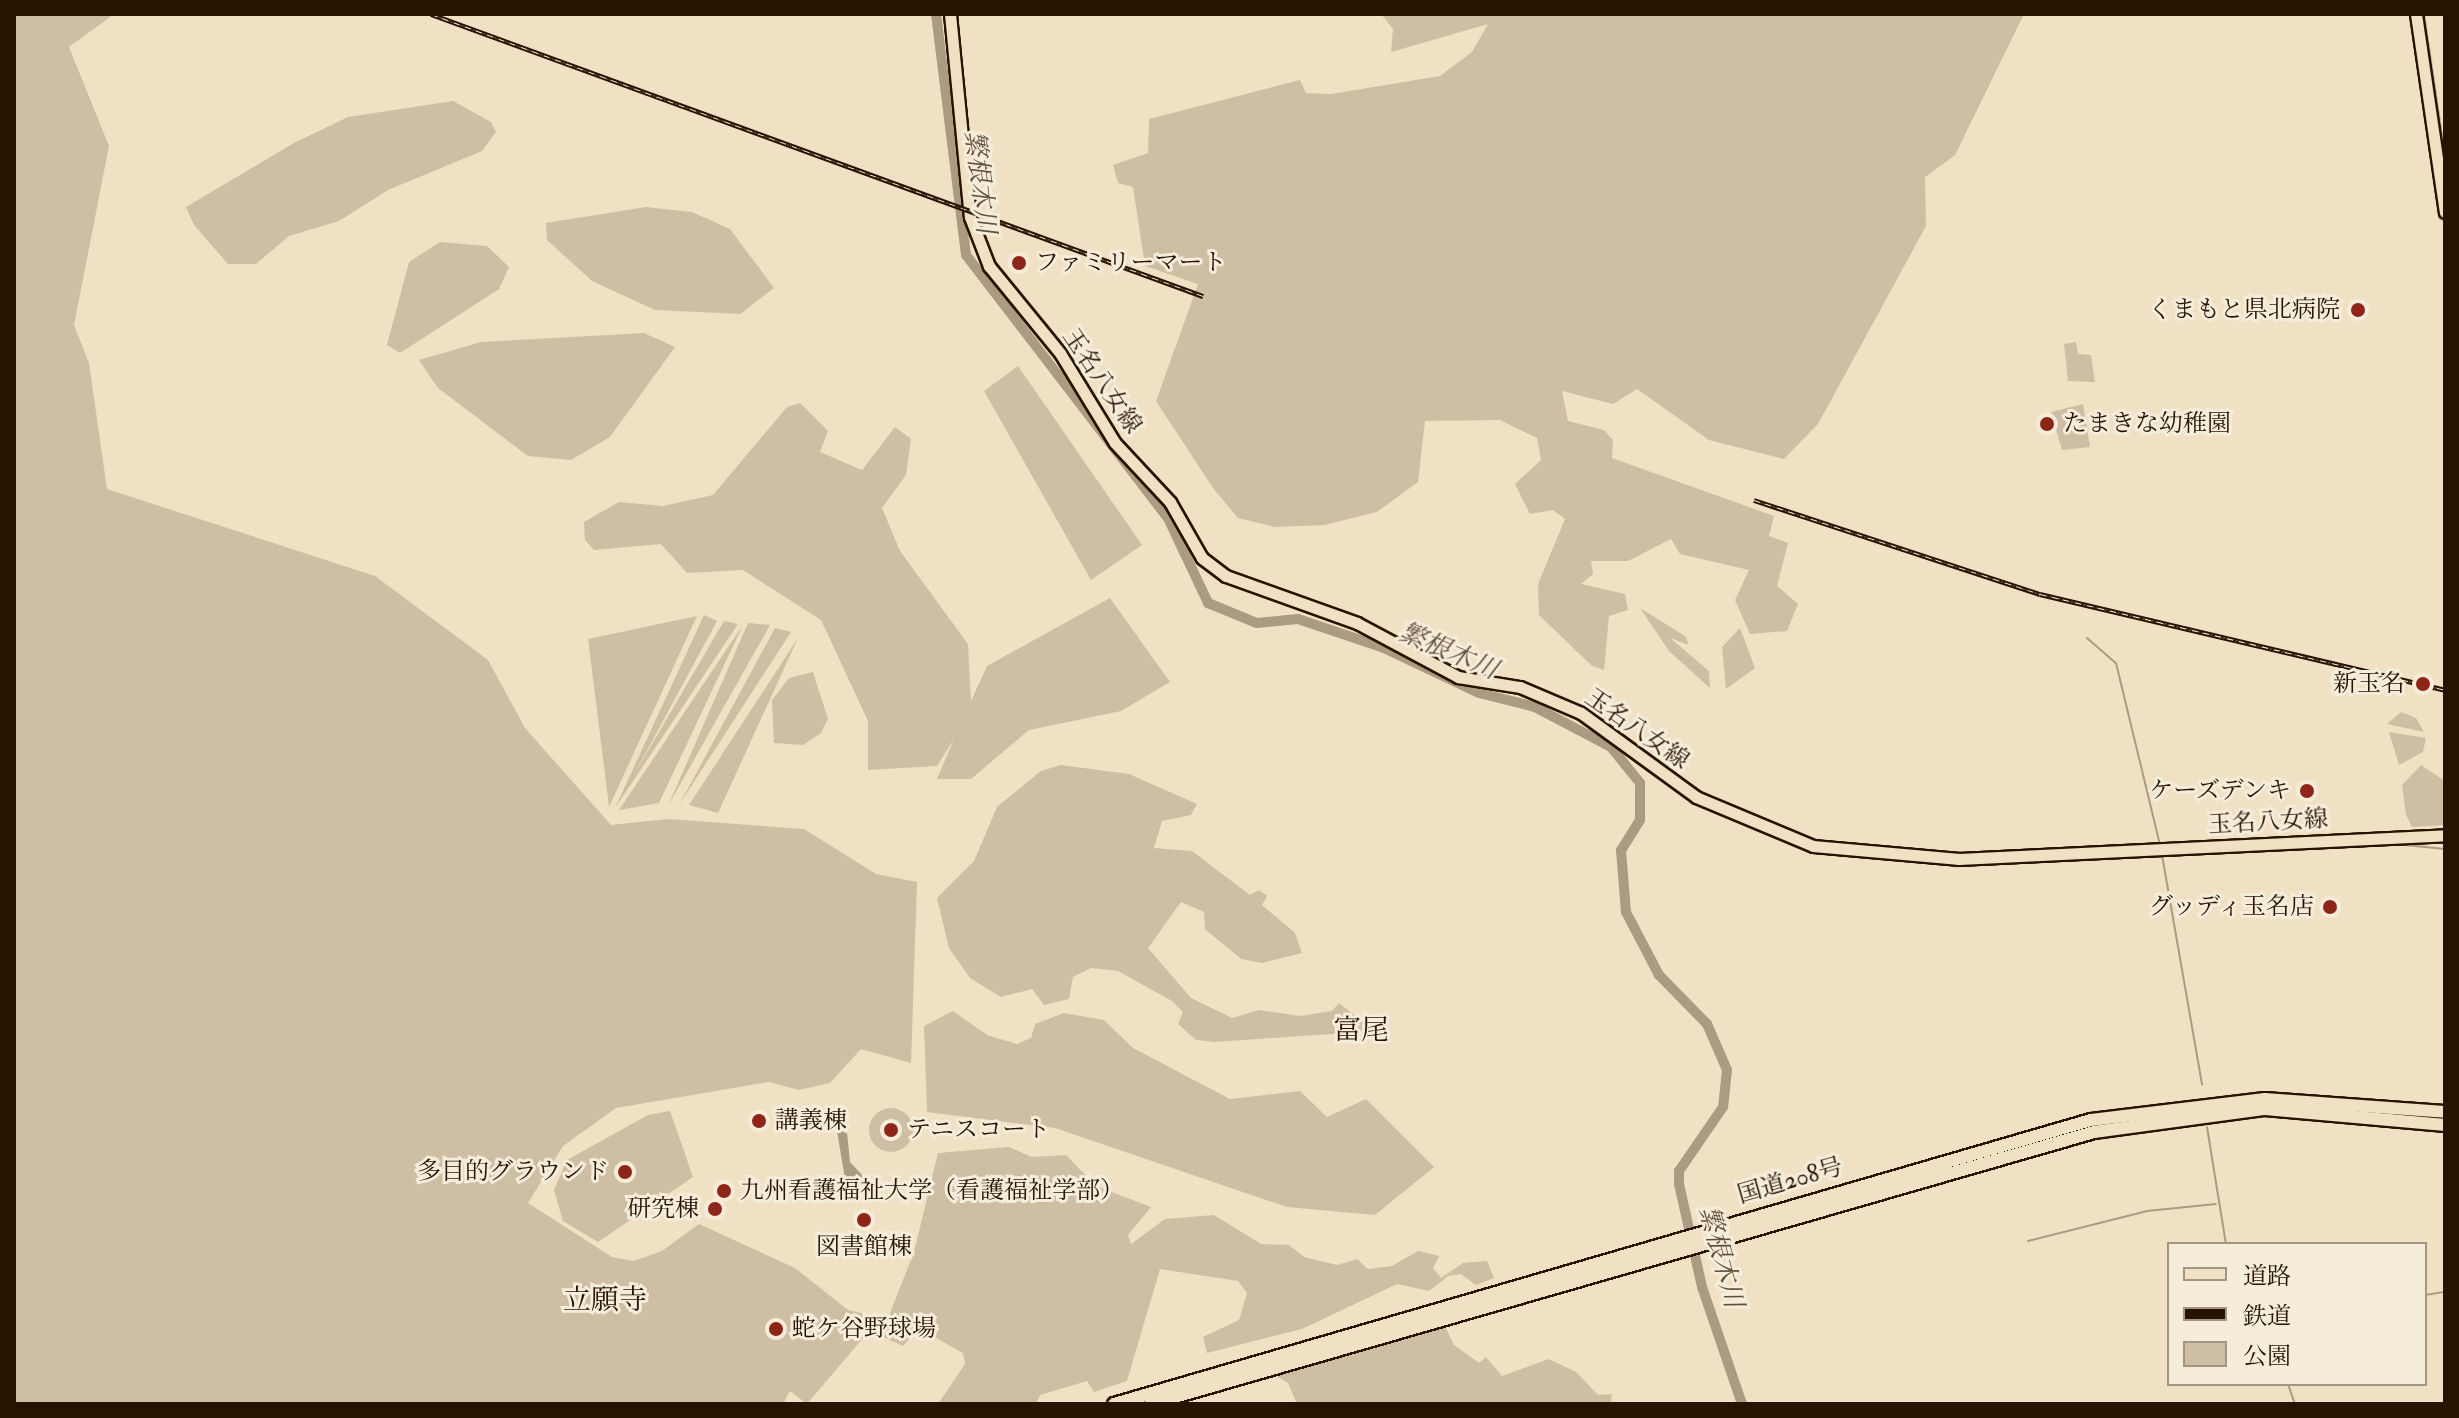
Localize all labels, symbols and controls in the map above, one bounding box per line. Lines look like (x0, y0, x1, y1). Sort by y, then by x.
water label: 繁根木川 (957, 128, 1001, 236)
place label: ファミリーマート (1035, 249, 1227, 277)
marker: ファミリーマート (1010, 254, 1028, 272)
place label: くまもと県北病院 (2148, 296, 2340, 324)
marker: くまもと県北病院 (2347, 299, 2369, 321)
street label: 玉名八女線 (1057, 323, 1147, 439)
place label: たまきな幼稚園 (2063, 410, 2231, 438)
marker: たまきな幼稚園 (2038, 415, 2056, 433)
water label: 繁根木川 (1394, 617, 1502, 687)
place label: 新玉名 (2333, 670, 2405, 698)
marker: 新玉名 (2412, 673, 2434, 695)
street label: 玉名八女線 (1580, 683, 1694, 775)
place label: ケーズデンキ (2147, 777, 2291, 805)
marker: ケーズデンキ (2298, 782, 2316, 800)
street label: 玉名八女線 (2207, 804, 2329, 840)
place label: グッディ玉名店 (2146, 893, 2314, 921)
marker: グッディ玉名店 (2321, 898, 2339, 916)
district label: 富尾 (1333, 1014, 1389, 1048)
place label: 講義棟 (775, 1107, 847, 1135)
marker: 講義棟 (750, 1112, 768, 1130)
place label: テニスコート (907, 1116, 1051, 1144)
marker: テニスコート (882, 1121, 900, 1139)
street label: 国道208号 (1734, 1152, 1846, 1210)
place label: 多目的グラウンド (417, 1158, 609, 1186)
marker: 多目的グラウンド (616, 1163, 634, 1181)
place label: 九州看護福祉大学（看護福祉学部） (740, 1177, 1124, 1205)
marker: 九州看護福祉大学（看護福祉学部） (715, 1182, 733, 1200)
place label: 研究棟 (627, 1195, 699, 1223)
marker: 研究棟 (706, 1200, 724, 1218)
water label: 繁根木川 (1691, 1203, 1749, 1311)
marker: 図書館棟 (855, 1211, 873, 1229)
place label: 図書館棟 (816, 1233, 912, 1261)
legend (2167, 1242, 2427, 1386)
text: 道路 (2243, 1261, 2291, 1292)
district label: 立願寺 (563, 1284, 647, 1318)
text: 鉄道 (2243, 1301, 2291, 1332)
place label: 蛇ケ谷野球場 (792, 1315, 936, 1343)
marker: 蛇ケ谷野球場 (767, 1320, 785, 1338)
text: 公園 (2243, 1341, 2291, 1372)

